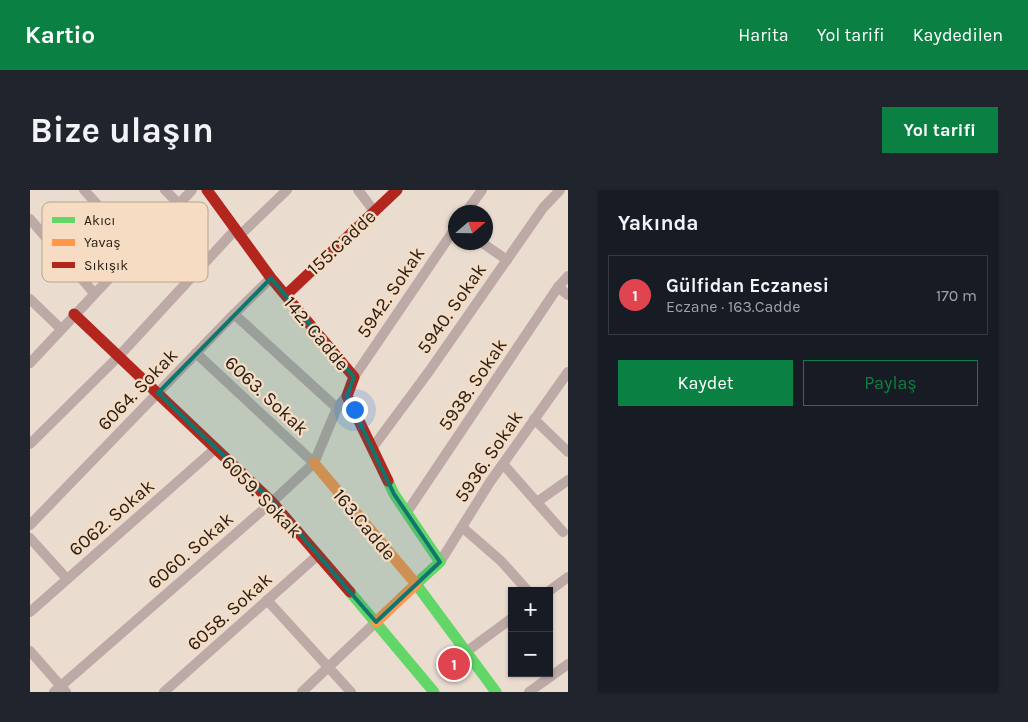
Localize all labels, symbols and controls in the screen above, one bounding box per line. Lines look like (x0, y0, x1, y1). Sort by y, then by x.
text: Kartio (25, 21, 95, 49)
text: Harita (738, 24, 789, 46)
text: Yol tarifi (817, 24, 885, 46)
text: Kaydedilen (913, 24, 1003, 46)
button: Yol tarifi (882, 107, 998, 153)
text: Bize ulaşın (30, 110, 214, 151)
legend (42, 202, 208, 282)
north arrow (448, 205, 493, 250)
street label: 155.Cadde (303, 206, 380, 280)
text: Yakında (618, 211, 699, 235)
text: Akıcı (84, 212, 116, 229)
text: Yavaş (84, 234, 121, 251)
street label: 5942. Sokak (352, 243, 429, 342)
text: Sıkışık (84, 257, 128, 274)
street label: 5940. Sokak (413, 259, 491, 358)
text: Gülfidan Eczanesi (666, 275, 829, 297)
text: 1 (632, 286, 638, 305)
text: 170 m (936, 286, 977, 305)
street label: 142. Cadde (279, 292, 354, 375)
text: Eczane · 163.Cadde (666, 297, 801, 316)
street label: 5938. Sokak (434, 334, 512, 435)
street label: 6064. Sokak (93, 344, 182, 435)
street label: 6063. Sokak (220, 352, 313, 440)
button: Kaydet (618, 360, 793, 406)
button: Paylaş (803, 360, 978, 406)
your location (342, 397, 368, 423)
street label: 5936. Sokak (450, 406, 528, 506)
street label: 6059. Sokak (217, 451, 306, 543)
street label: 6062. Sokak (65, 475, 159, 561)
street label: 163.Cadde (328, 485, 400, 565)
street label: 6060. Sokak (143, 508, 238, 594)
street label: 6058. Sokak (183, 568, 277, 655)
map controls (508, 587, 553, 677)
button: + (508, 587, 553, 632)
button: − (508, 632, 553, 677)
pin: 1 (438, 645, 470, 683)

